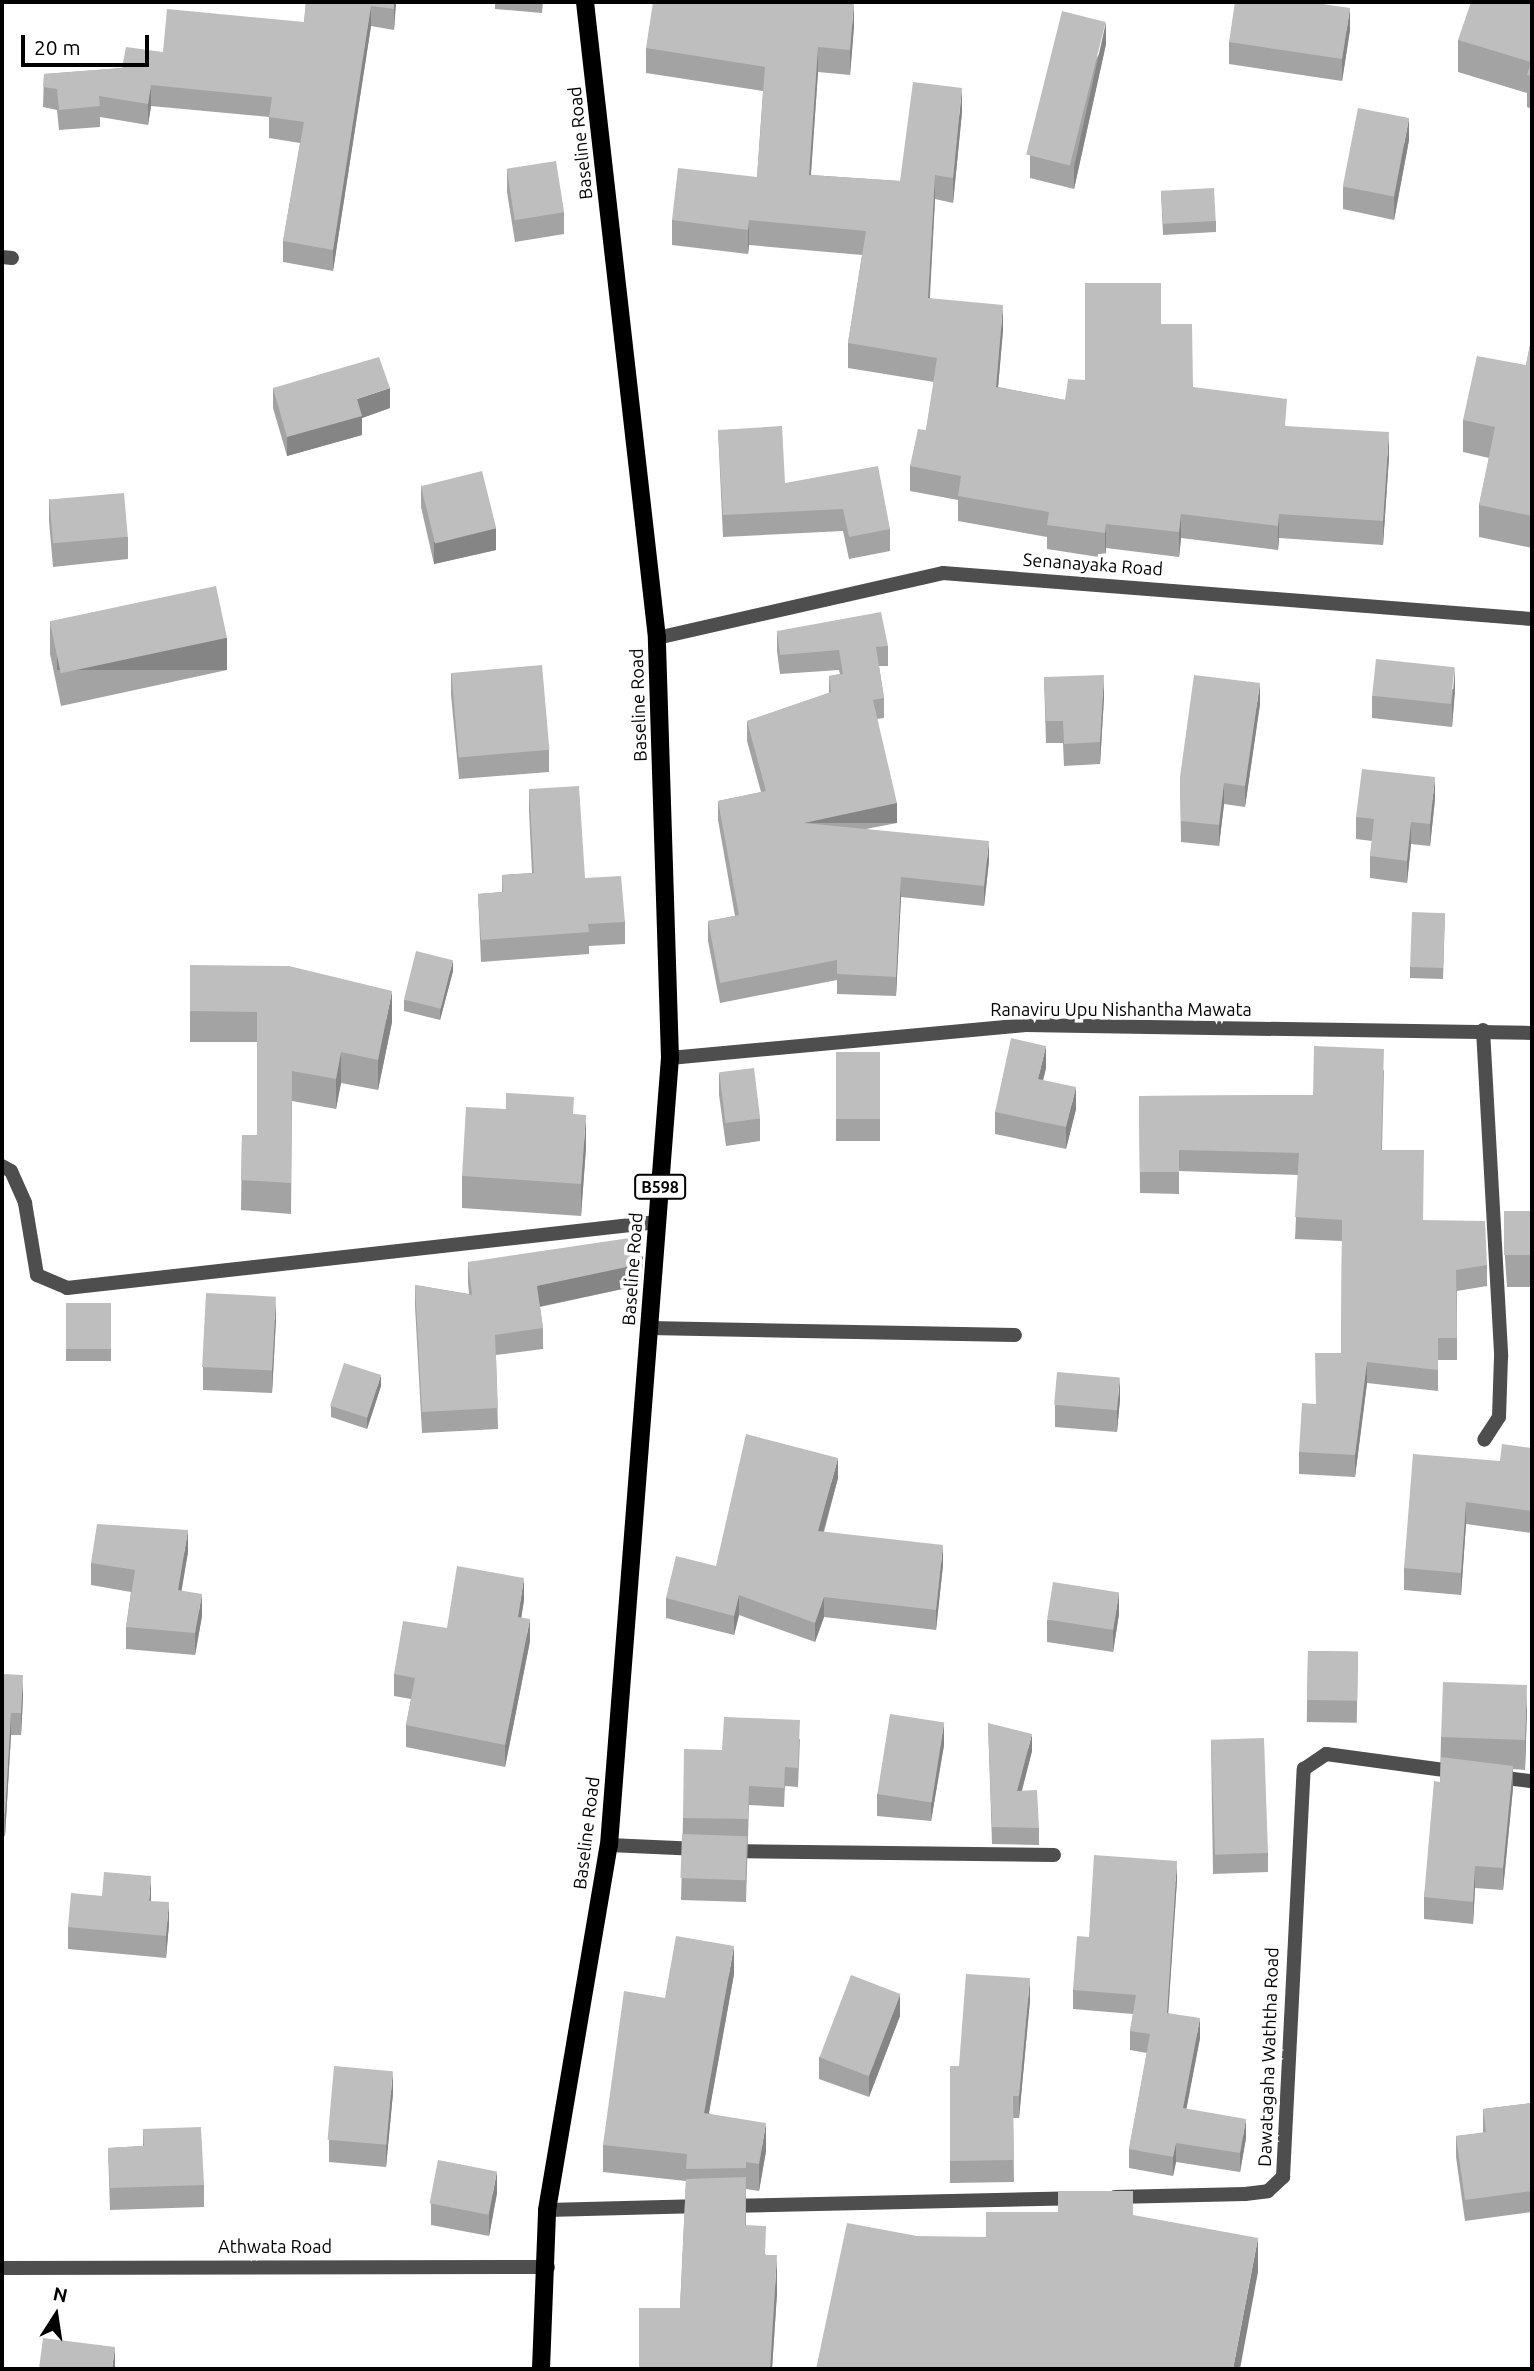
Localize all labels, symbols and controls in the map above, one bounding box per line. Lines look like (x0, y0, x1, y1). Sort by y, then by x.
scale bar (24, 21, 152, 65)
text: 20 m (34, 35, 81, 59)
street label: Baseline Road (563, 86, 597, 200)
street label: Senanayaka Road (1022, 548, 1164, 580)
street label: Baseline Road (625, 648, 651, 762)
street label: Ranaviru Upu Nishantha Mawata (990, 998, 1252, 1020)
road number: B598 (634, 1175, 686, 1200)
street label: Baseline Road (617, 1212, 647, 1326)
street label: Baseline Road (568, 1775, 604, 1891)
street label: Dawatagaha Waththa Road (1253, 1947, 1283, 2167)
street label: Athwata Road (218, 2235, 332, 2257)
north arrow (21, 2280, 91, 2350)
text: N (51, 2282, 70, 2307)

